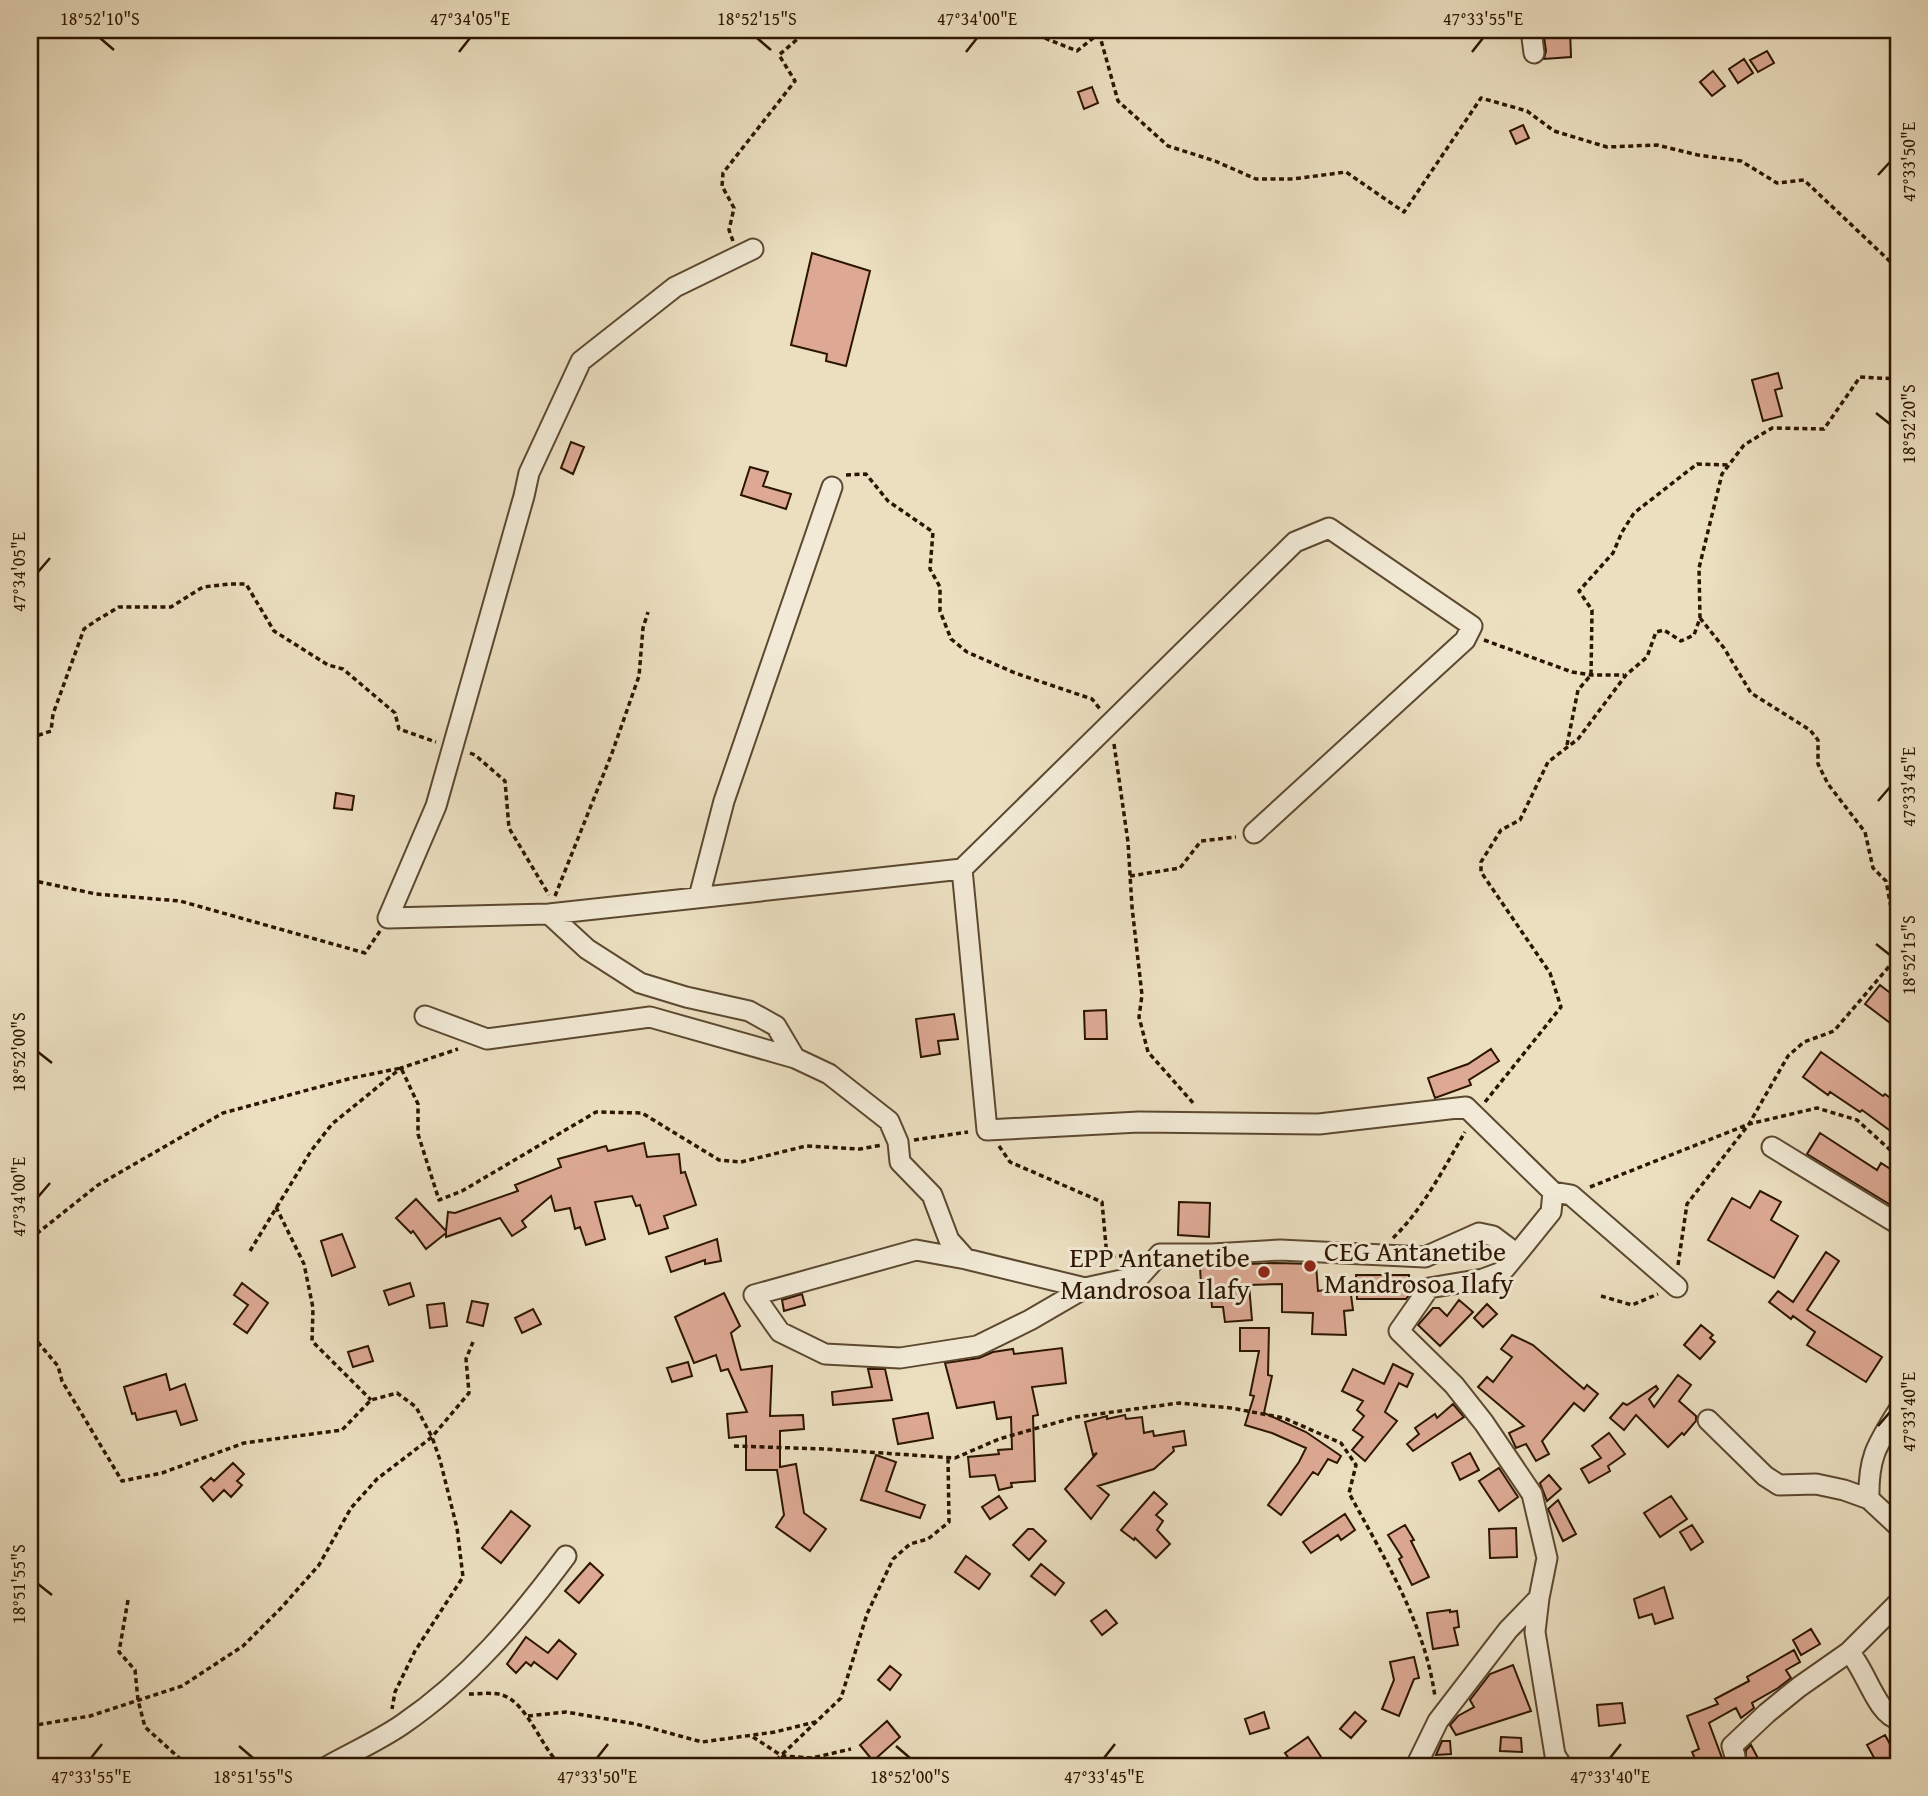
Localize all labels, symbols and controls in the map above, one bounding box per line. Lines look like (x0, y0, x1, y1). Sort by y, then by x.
text: 18°52'10"S (60, 5, 140, 32)
text: 47°34'05"E (430, 5, 510, 32)
text: 18°52'15"S (717, 5, 797, 32)
text: 47°34'00"E (937, 5, 1017, 32)
text: 47°33'55"E (1443, 5, 1523, 32)
text: 47°33'50"E (1895, 122, 1922, 202)
text: 18°52'20"S (1895, 384, 1922, 464)
text: 47°34'05"E (5, 532, 32, 612)
text: 47°33'45"E (1895, 747, 1922, 827)
text: 18°52'15"S (1895, 915, 1922, 995)
text: 18°52'00"S (5, 1012, 32, 1092)
text: 47°34'00"E (5, 1157, 32, 1237)
place label: CEG Antanetibe Mandrosoa Ilafy (1324, 1230, 1514, 1303)
place label: EPP Antanetibe Mandrosoa Ilafy (1060, 1236, 1250, 1309)
marker: CEG Antanetibe Mandrosoa Ilafy (1302, 1258, 1318, 1274)
marker: EPP Antanetibe Mandrosoa Ilafy (1256, 1264, 1272, 1280)
text: 47°33'40"E (1895, 1372, 1922, 1452)
text: 18°51'55"S (5, 1544, 32, 1624)
text: 47°33'55"E (51, 1763, 131, 1790)
text: 18°51'55"S (213, 1763, 293, 1790)
text: 47°33'50"E (557, 1763, 637, 1790)
text: 18°52'00"S (870, 1763, 950, 1790)
text: 47°33'45"E (1064, 1763, 1144, 1790)
text: 47°33'40"E (1570, 1763, 1650, 1790)

